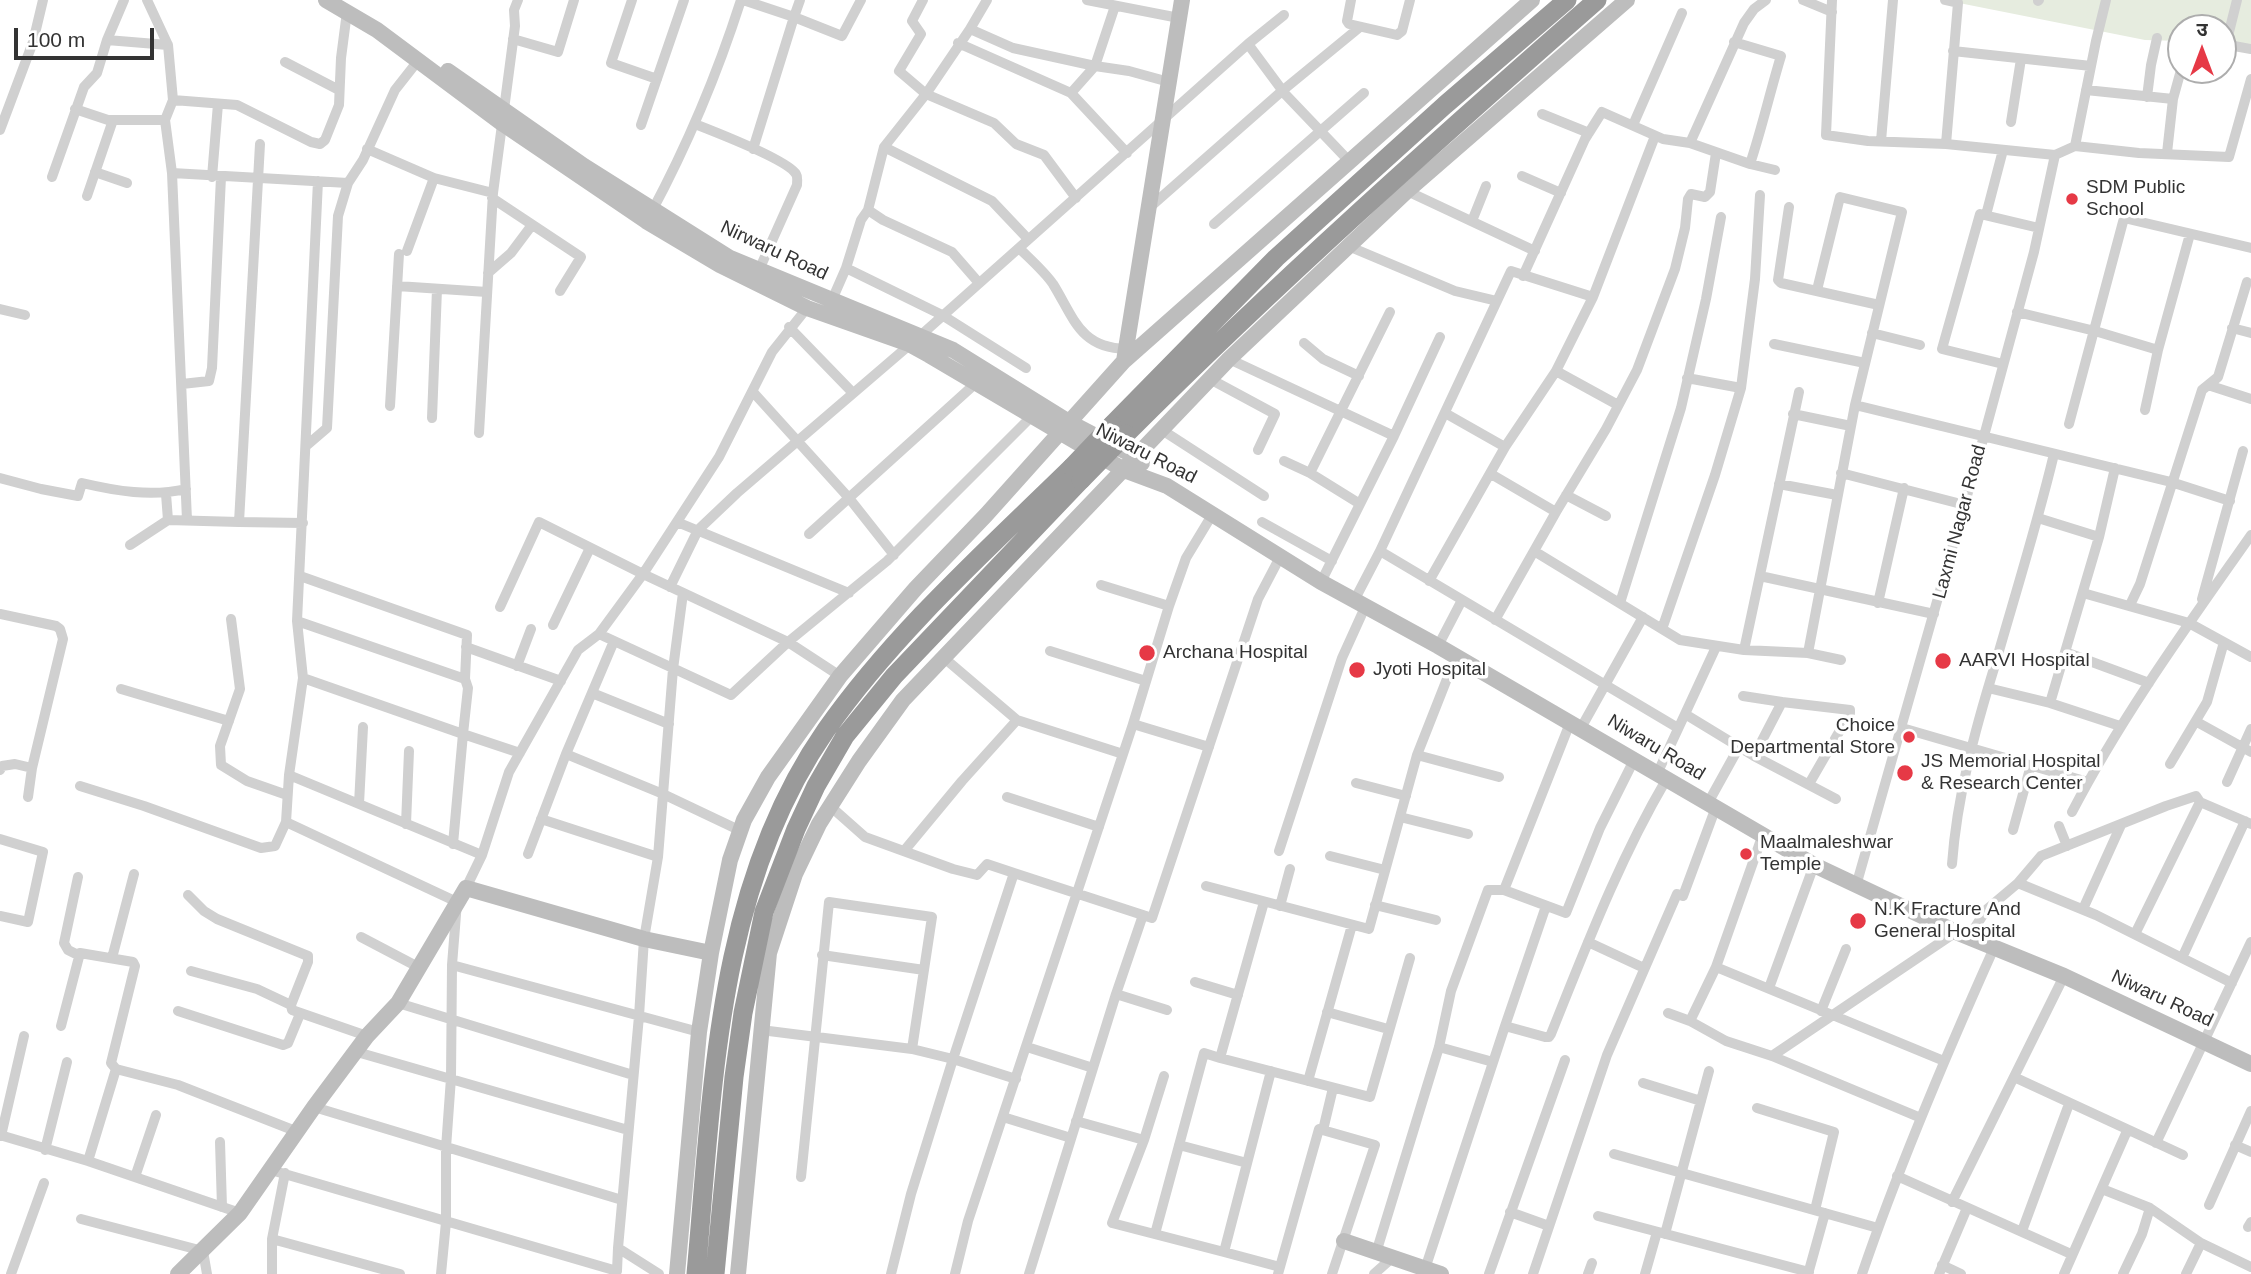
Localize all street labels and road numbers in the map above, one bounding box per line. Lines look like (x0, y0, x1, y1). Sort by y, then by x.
street label: Nirwaru Road (717, 216, 831, 286)
street label: Niwaru Road (1092, 419, 1200, 489)
street label: Laxmi Nagar Road (1928, 443, 1992, 601)
street label: Niwaru Road (1603, 710, 1709, 786)
street label: Niwaru Road (2107, 965, 2217, 1033)

